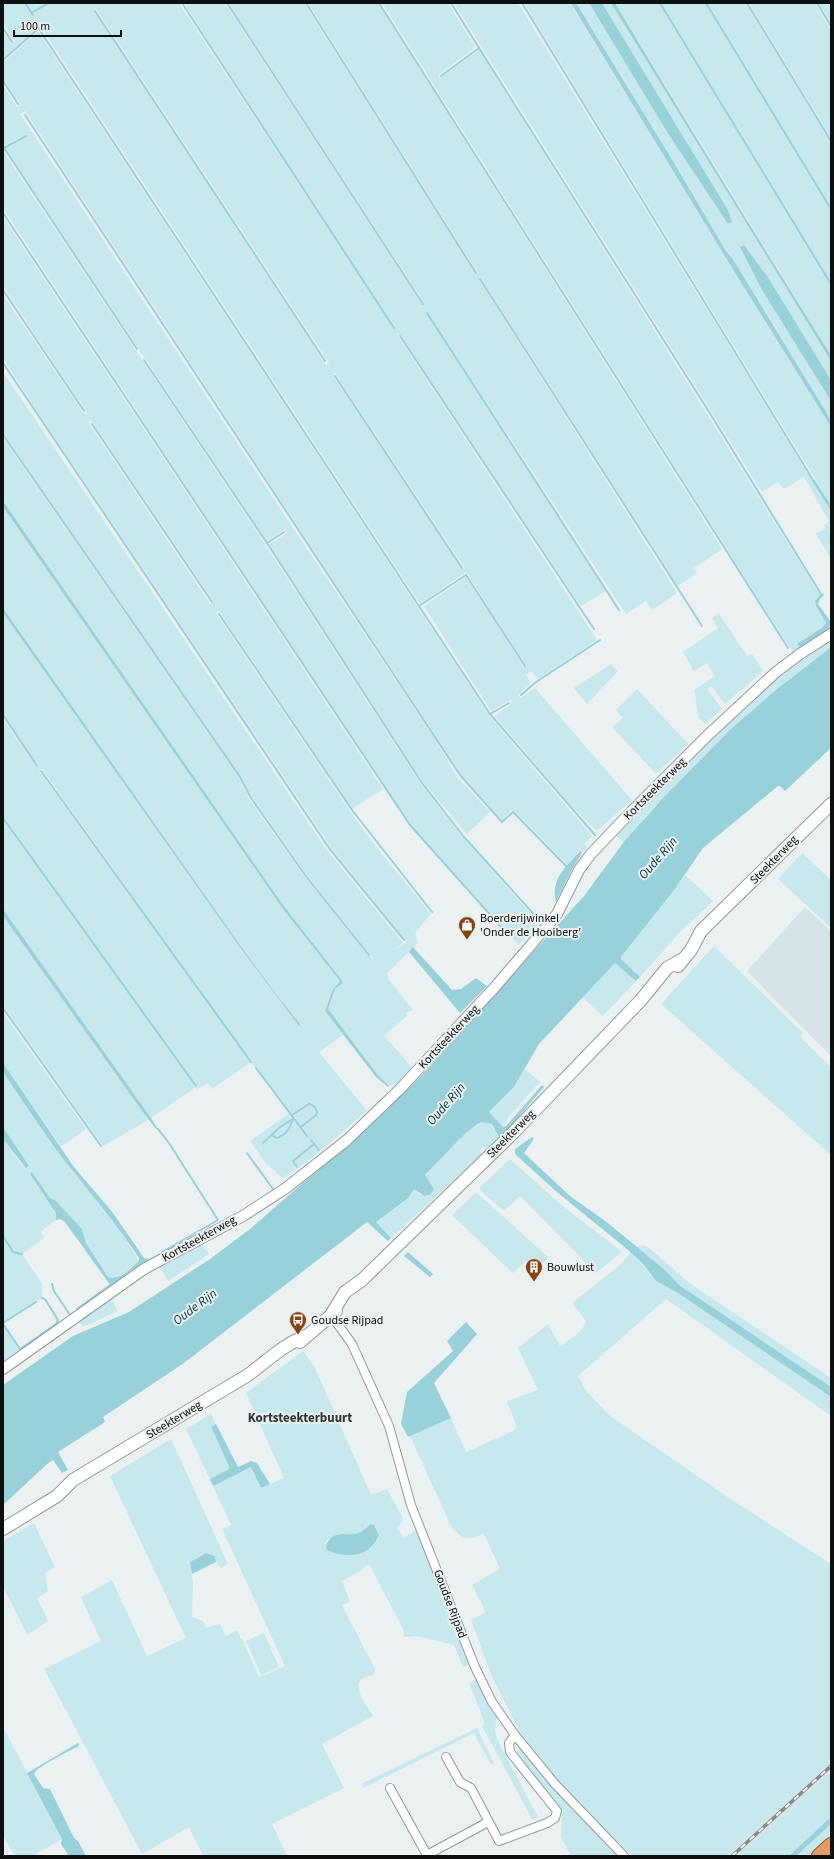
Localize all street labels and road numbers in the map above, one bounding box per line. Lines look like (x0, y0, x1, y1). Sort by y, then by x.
street label: Kortsteekterweg (620, 754, 690, 824)
street label: Steekterweg (746, 832, 802, 888)
street label: Kortsteekterweg (415, 1001, 483, 1073)
street label: Steekterweg (483, 1106, 539, 1162)
street label: Kortsteekterweg (159, 1212, 239, 1266)
street label: Steekterweg (143, 1397, 205, 1443)
street label: Goudse Rijpad (429, 1567, 471, 1641)

